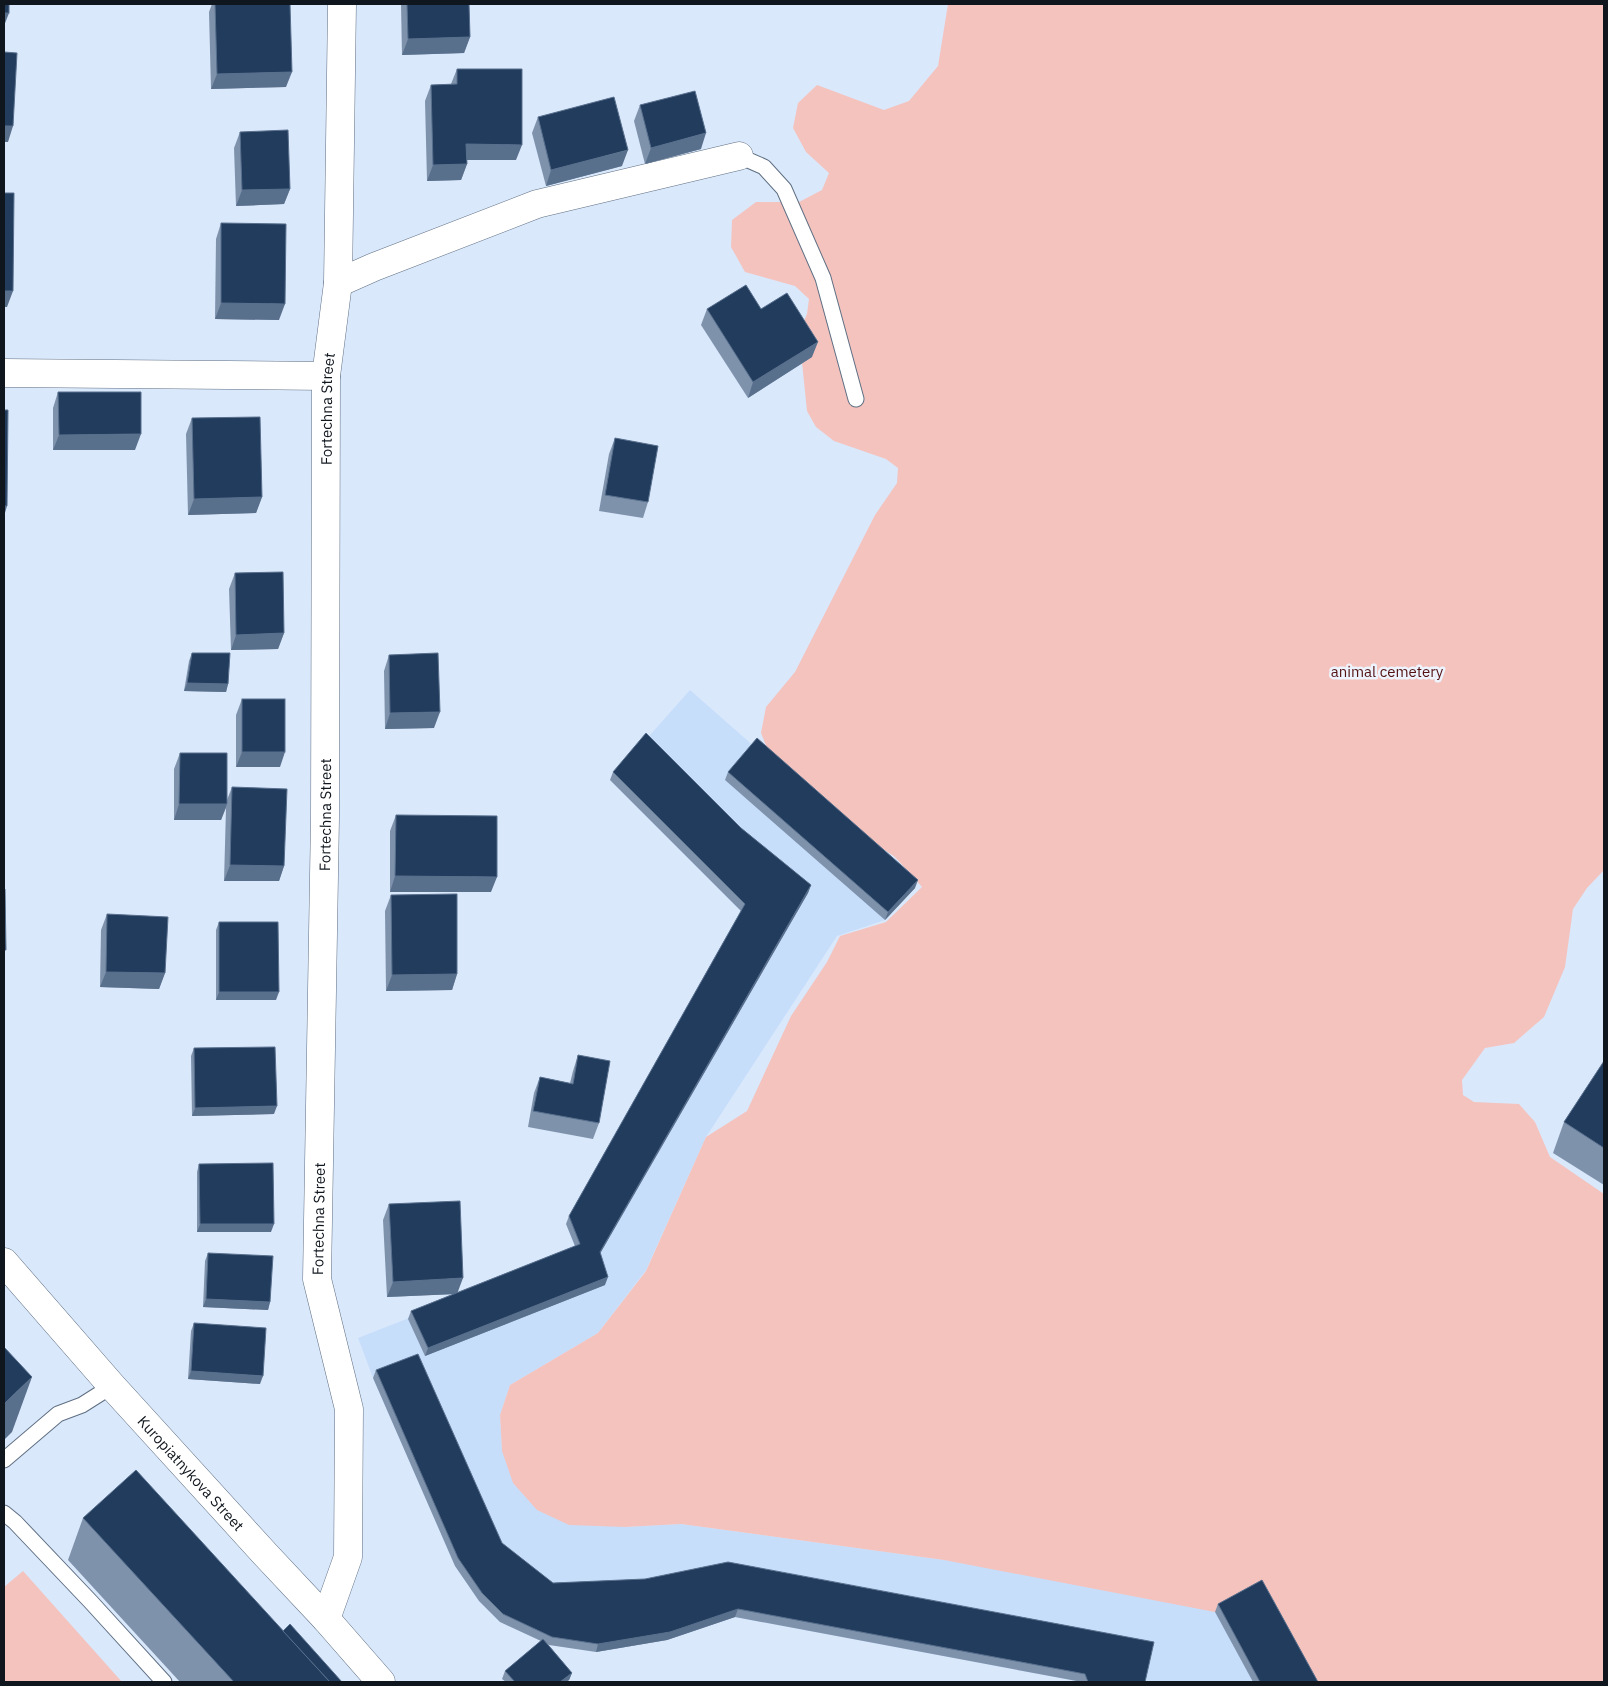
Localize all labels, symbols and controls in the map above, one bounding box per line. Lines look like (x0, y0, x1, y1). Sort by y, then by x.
street label: Fortechna Street (316, 351, 338, 465)
park label: animal cemetery (1331, 662, 1444, 681)
street label: Fortechna Street (315, 758, 335, 871)
street label: Fortechna Street (308, 1162, 329, 1275)
street label: Kuropiatnykova Street (134, 1411, 248, 1535)

